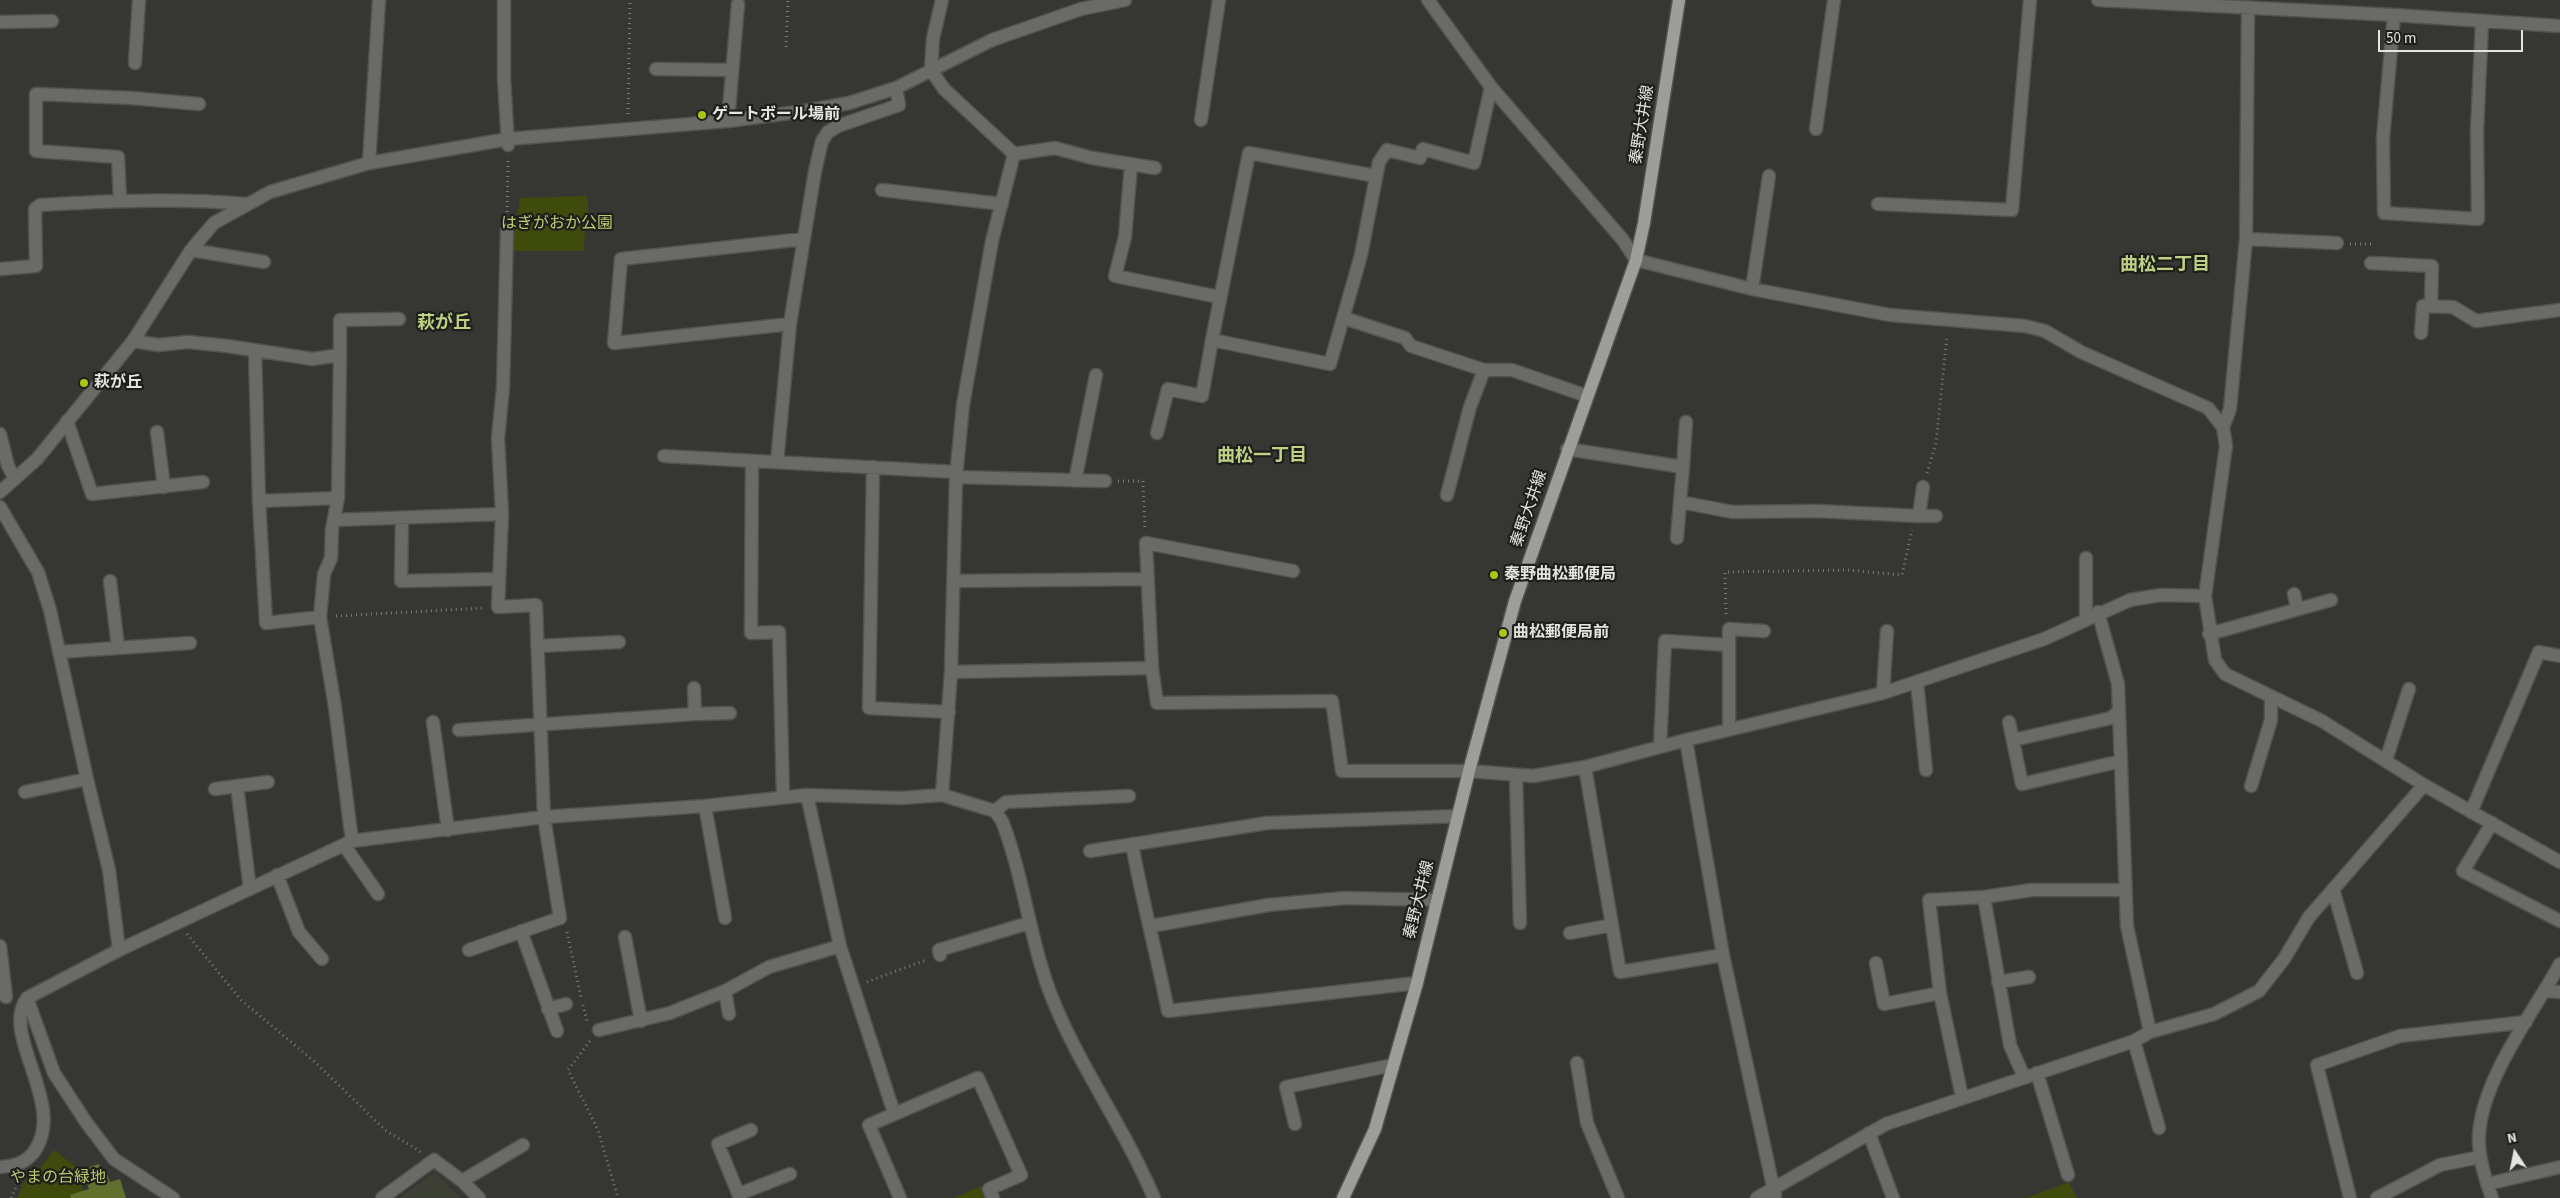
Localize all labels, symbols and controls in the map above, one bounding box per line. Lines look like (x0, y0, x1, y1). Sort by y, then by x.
scale bar (2380, 20, 2525, 52)
text: 50 m (2386, 28, 2416, 49)
street label: 秦野大井線 (1627, 84, 1659, 166)
place label: ゲートボール場前 (712, 105, 840, 125)
marker: ゲートボール場前 (696, 109, 708, 121)
park label: はぎがおか公園 (501, 214, 613, 234)
district label: 曲松二丁目 (2120, 255, 2210, 277)
district label: 萩が丘 (417, 313, 471, 335)
place label: 萩が丘 (94, 373, 142, 393)
marker: 萩が丘 (78, 377, 90, 389)
district label: 曲松一丁目 (1217, 446, 1307, 468)
street label: 秦野大井線 (1508, 468, 1552, 550)
place label: 秦野曲松郵便局 (1504, 565, 1616, 585)
marker: 秦野曲松郵便局 (1488, 569, 1500, 581)
place label: 曲松郵便局前 (1513, 623, 1609, 643)
marker: 曲松郵便局前 (1497, 627, 1509, 639)
street label: 秦野大井線 (1401, 859, 1439, 941)
north arrow (2490, 1128, 2540, 1178)
text: N (2506, 1128, 2519, 1149)
park label: やまの台緑地 (10, 1168, 106, 1188)

